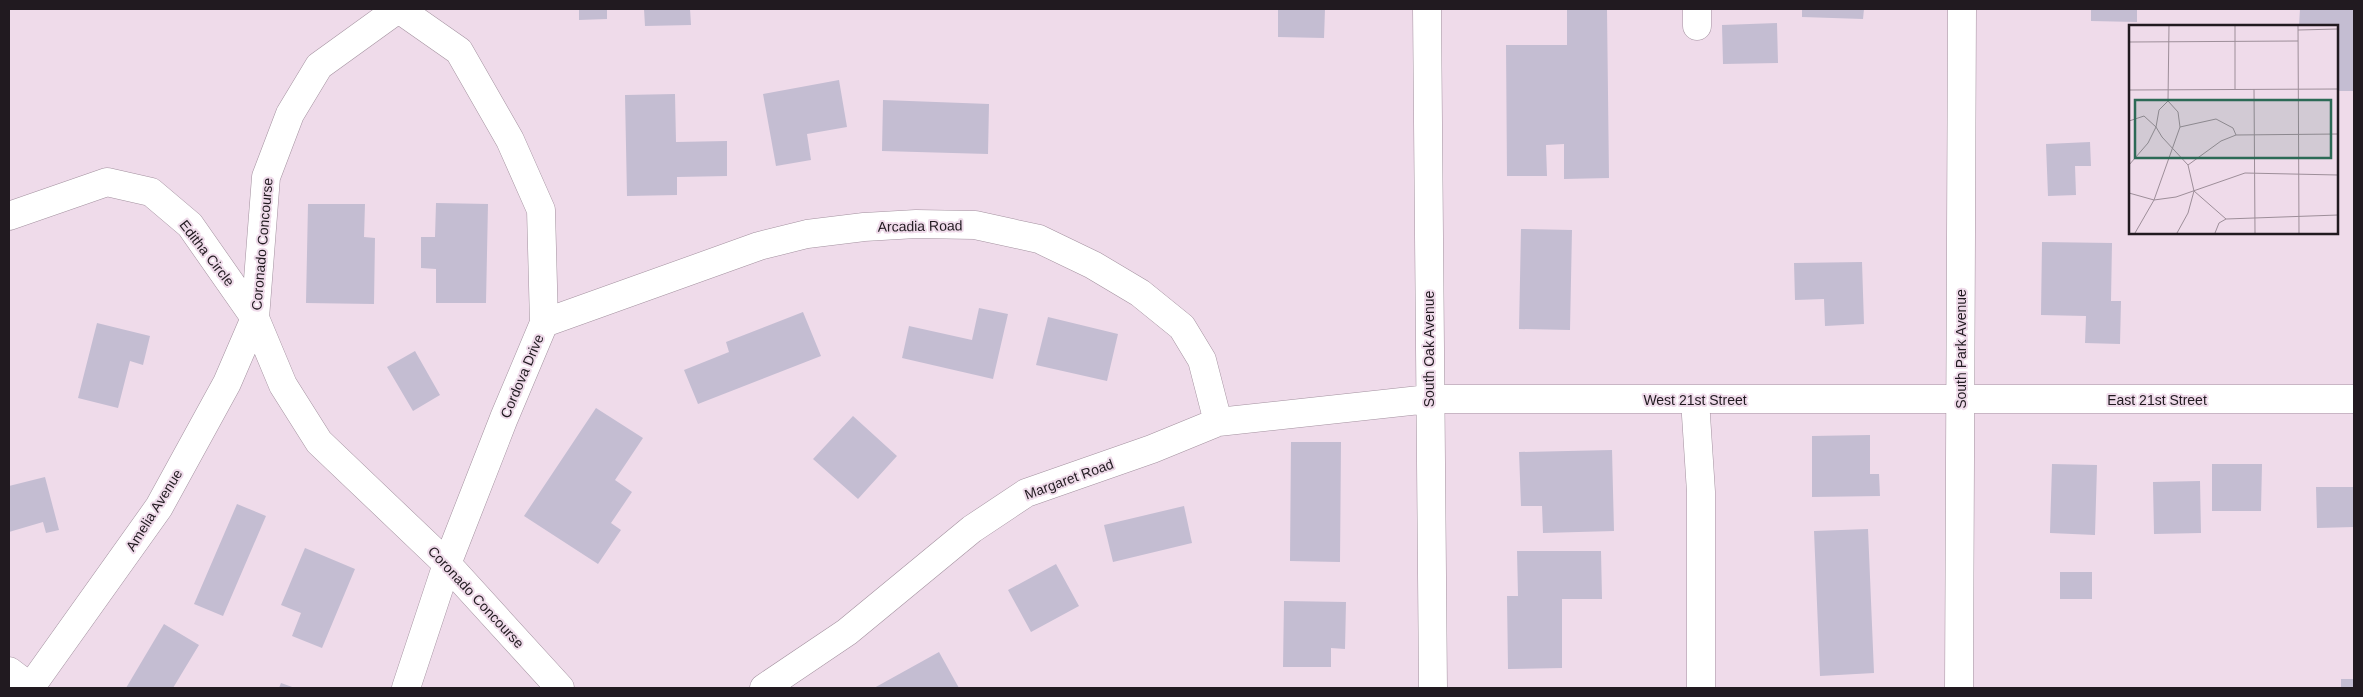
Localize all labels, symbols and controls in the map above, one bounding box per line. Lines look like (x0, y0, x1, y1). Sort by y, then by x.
inset map (2129, 25, 2338, 234)
street label: Coronado Concourse (248, 177, 276, 311)
street label: Editha Circle (176, 217, 238, 289)
street label: Arcadia Road (877, 217, 963, 235)
street label: South Park Avenue (1953, 289, 1969, 409)
street label: South Oak Avenue (1421, 291, 1437, 407)
street label: Cordova Drive (497, 331, 547, 420)
street label: West 21st Street (1643, 392, 1747, 408)
street label: East 21st Street (2107, 392, 2207, 408)
street label: Margaret Road (1022, 456, 1116, 502)
street label: Amelia Avenue (123, 466, 186, 554)
street label: Coronado Concourse (425, 543, 527, 651)

